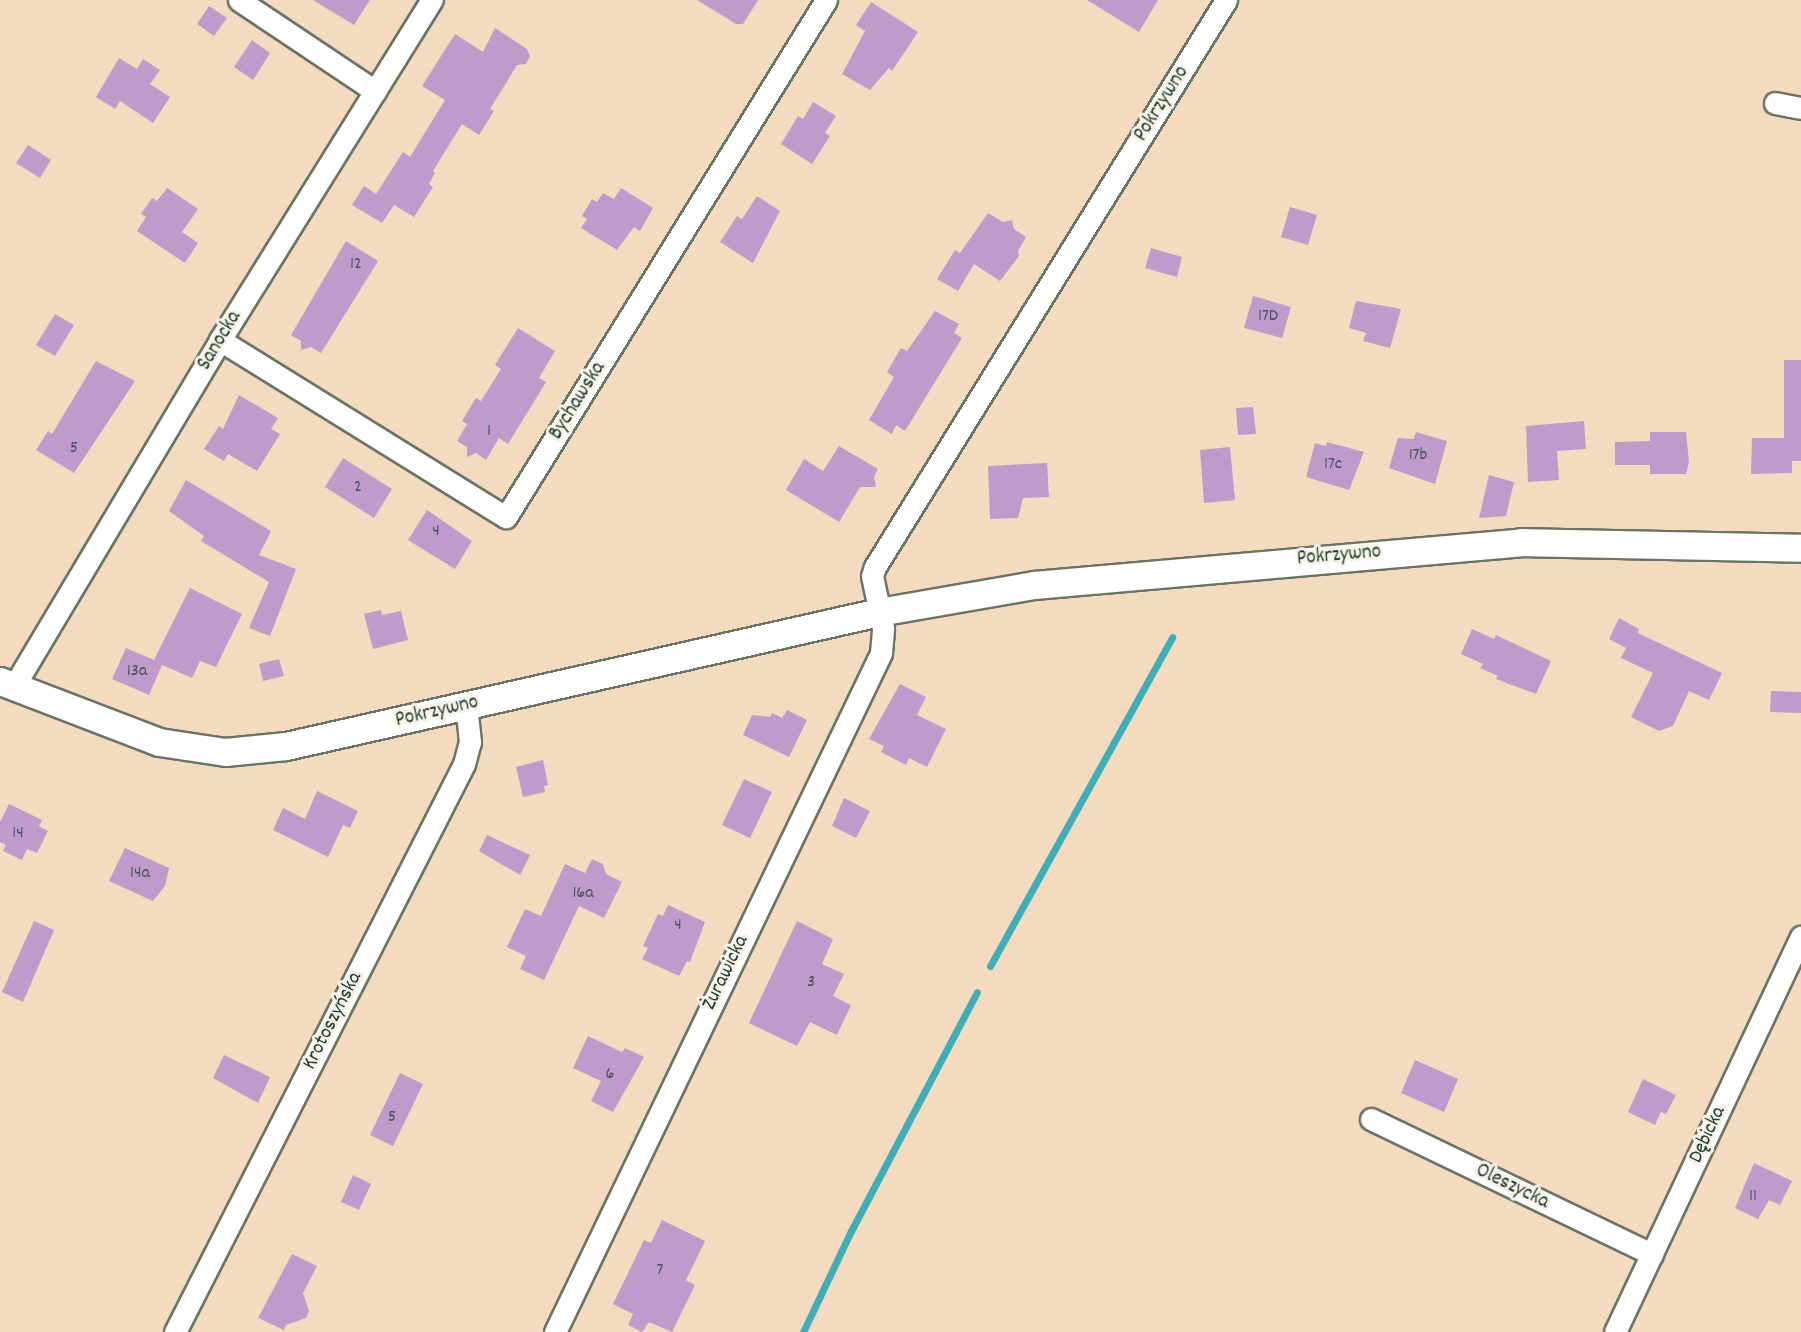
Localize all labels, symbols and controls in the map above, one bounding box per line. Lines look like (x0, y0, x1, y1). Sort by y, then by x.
street label: Pokrzywno (1129, 62, 1195, 146)
house number: 12 (350, 254, 362, 276)
house number: 17D (1258, 306, 1278, 328)
street label: Sanocka (192, 307, 248, 375)
street label: Bychawska (544, 357, 612, 445)
house number: 1 (487, 421, 491, 443)
house number: 5 (70, 438, 78, 460)
house number: 17b (1409, 445, 1427, 467)
house number: 17c (1324, 454, 1342, 476)
house number: 2 (354, 477, 362, 499)
house number: 4 (432, 521, 440, 543)
street label: Pokrzywno (1296, 540, 1382, 572)
house number: 13a (127, 661, 147, 683)
street label: Pokrzywno (393, 690, 481, 734)
house number: 14 (12, 823, 24, 845)
house number: 14a (130, 863, 150, 885)
house number: 16a (572, 883, 594, 905)
house number: 4 (674, 915, 682, 937)
street label: Żurawicka (697, 931, 755, 1015)
street label: Krotoszyńska (298, 968, 368, 1074)
house number: 3 (807, 972, 815, 994)
house number: 6 (606, 1064, 614, 1086)
street label: Dębicka (1684, 1103, 1732, 1167)
house number: 5 (388, 1107, 396, 1129)
street label: Oleszycka (1471, 1158, 1553, 1216)
house number: 11 (1749, 1186, 1757, 1208)
house number: 7 (657, 1260, 663, 1282)

